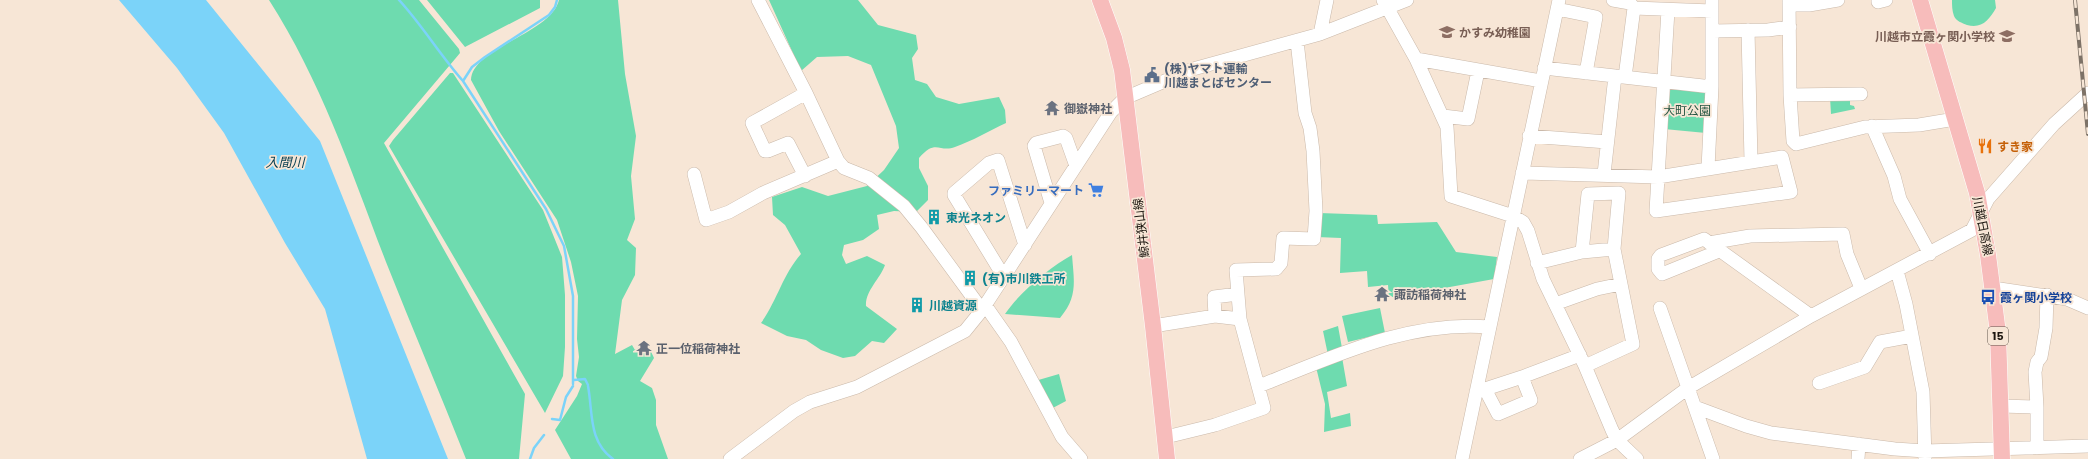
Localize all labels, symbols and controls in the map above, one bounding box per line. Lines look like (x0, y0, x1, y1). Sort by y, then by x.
school or university icon: かすみ幼稚園 (1438, 23, 1456, 41)
place label: かすみ幼稚園 (1459, 24, 1531, 41)
school or university icon: 川越市立霞ヶ関小学校 (1998, 27, 2016, 45)
place label: 川越市立霞ヶ関小学校 (1875, 28, 1995, 45)
place label: (株)ヤマト運輸 川越まとばセンター (1164, 60, 1272, 91)
public building icon: (株)ヤマト運輸 川越まとばセンター (1143, 66, 1161, 84)
temple icon: 御嶽神社 (1043, 99, 1061, 117)
place label: 御嶽神社 (1064, 100, 1112, 117)
park label: 大町公園 (1663, 102, 1711, 119)
restaurant icon: すき家 (1976, 137, 1994, 155)
place label: すき家 (1997, 138, 2033, 155)
water label: 入間川 (265, 153, 306, 172)
supermarket icon: ファミリーマート (1087, 181, 1105, 199)
place label: ファミリーマート (988, 182, 1084, 199)
street label: 川越日高線 (1969, 195, 1997, 257)
street label: 鯨井狭山線 (1129, 197, 1153, 259)
building icon: 東光ネオン (925, 208, 943, 226)
place label: 東光ネオン (946, 209, 1006, 226)
building icon: (有)市川鉄工所 (961, 269, 979, 287)
place label: (有)市川鉄工所 (982, 270, 1065, 287)
temple icon: 諏訪稲荷神社 (1373, 285, 1391, 303)
place label: 諏訪稲荷神社 (1394, 286, 1466, 303)
bus stop icon: 霞ヶ関小学校 (1979, 288, 1997, 306)
place label: 霞ヶ関小学校 (2000, 289, 2072, 306)
building icon: 川越資源 (908, 296, 926, 314)
place label: 川越資源 (929, 297, 977, 314)
road number: 15 (1988, 327, 2008, 345)
temple icon: 正一位稲荷神社 (635, 339, 653, 357)
place label: 正一位稲荷神社 (656, 340, 740, 357)

